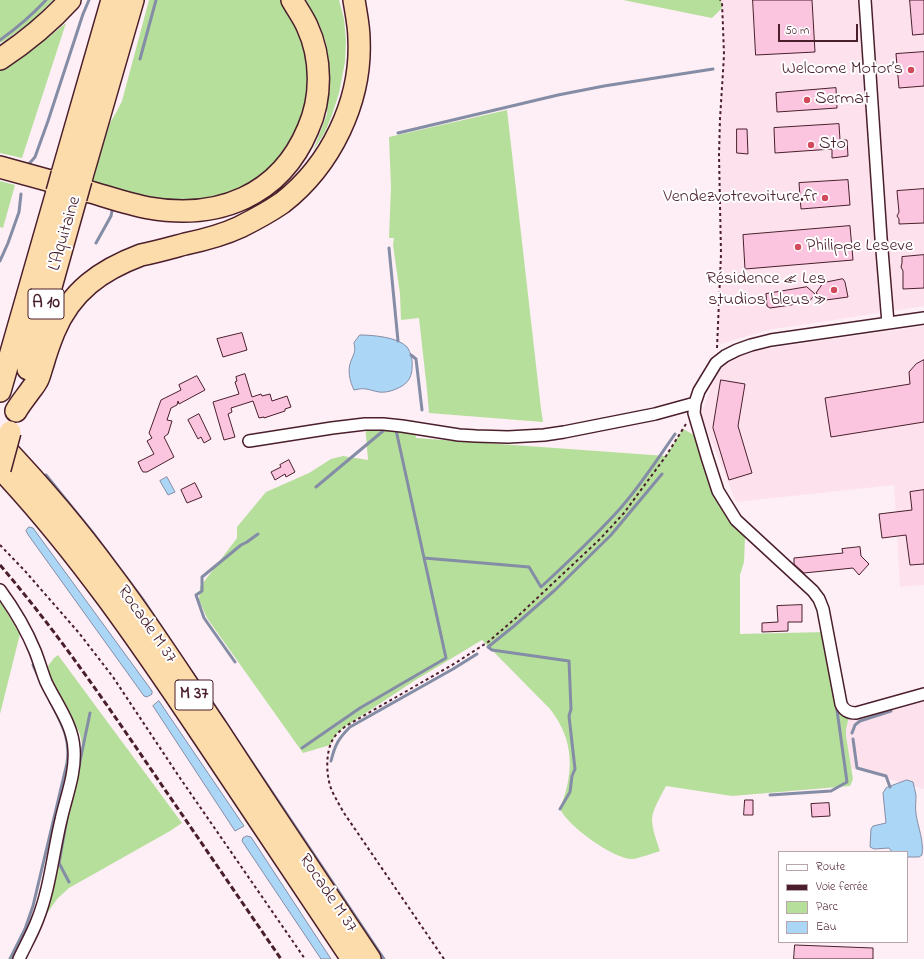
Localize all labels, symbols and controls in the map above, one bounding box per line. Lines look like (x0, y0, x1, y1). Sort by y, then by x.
scale bar (780, 16, 860, 42)
text: 50 m (785, 22, 809, 40)
place label: Welcome Motor’s (782, 59, 903, 81)
marker: Welcome Motor’s (906, 65, 916, 75)
place label: Sermat (815, 89, 870, 111)
marker: Sermat (802, 95, 812, 105)
place label: Sto (819, 134, 846, 156)
marker: Sto (806, 140, 816, 150)
place label: Vendezvotrevoiture.fr (663, 187, 817, 209)
marker: Vendezvotrevoiture.fr (820, 193, 830, 203)
street label: L'Aquitaine (45, 194, 87, 274)
place label: Philippe Leseve (806, 236, 913, 258)
marker: Philippe Leseve (793, 242, 803, 252)
place label: Résidence « Les studios bleus » (706, 269, 826, 312)
marker: Résidence « Les studios bleus » (829, 285, 839, 295)
road number: A 10 (28, 289, 64, 319)
street label: Rocade M 37 (111, 582, 181, 668)
road number: M 37 (175, 680, 213, 710)
street label: Rocade M 37 (293, 851, 361, 937)
legend (778, 851, 908, 943)
text: Route (816, 858, 845, 876)
text: Voie ferrée (816, 878, 868, 896)
text: Parc (816, 898, 838, 916)
text: Eau (816, 918, 837, 936)

